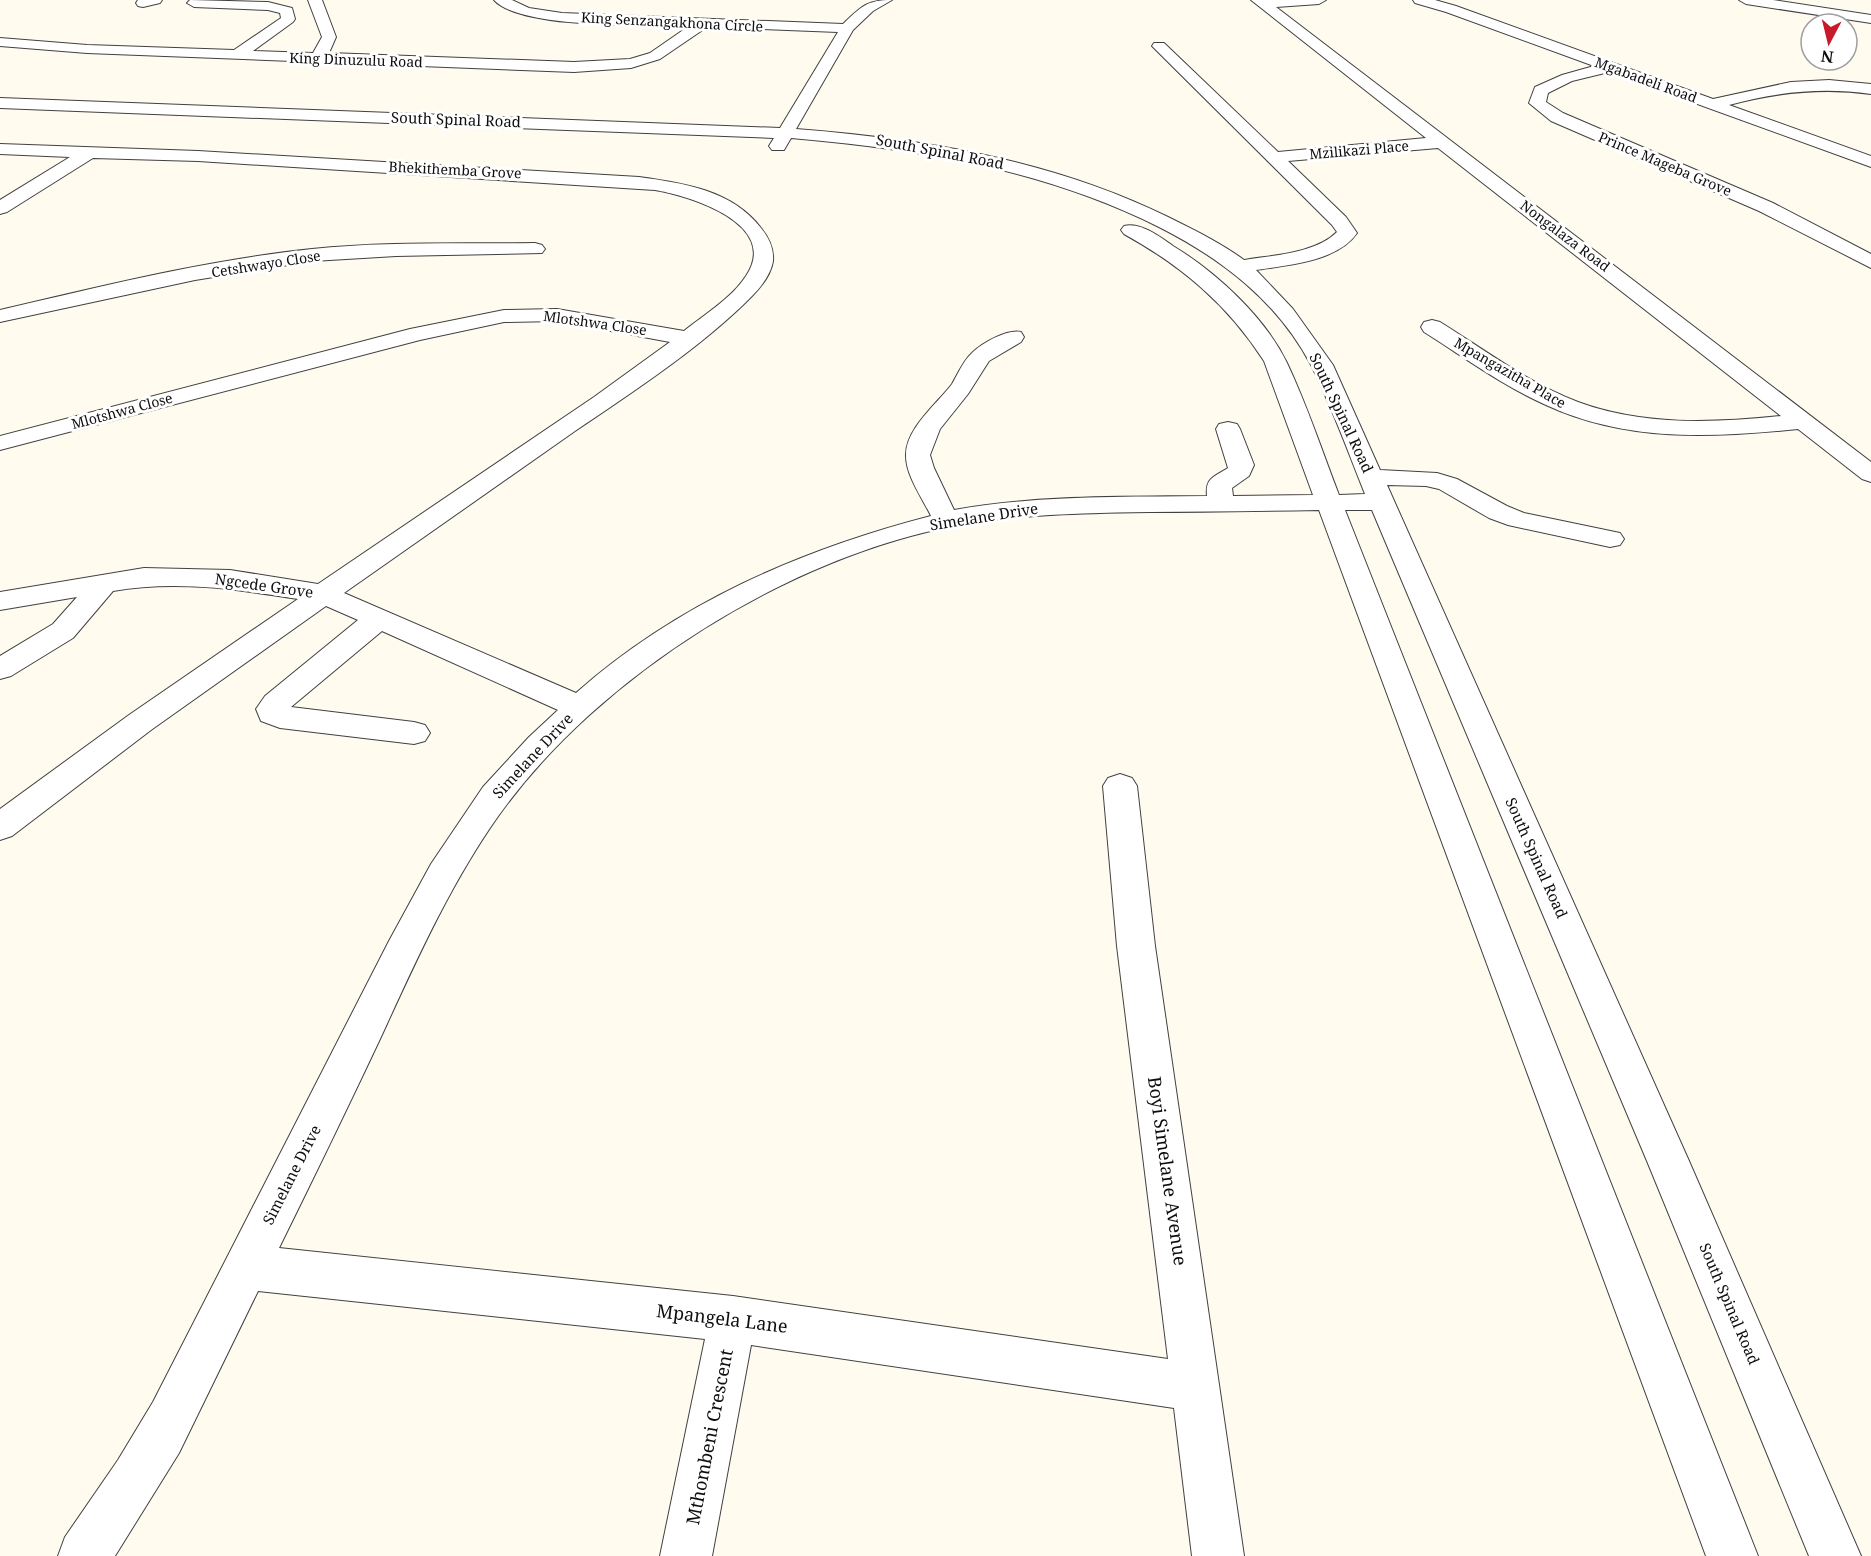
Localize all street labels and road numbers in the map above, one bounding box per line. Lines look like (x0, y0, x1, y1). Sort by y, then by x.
street label: King Senzangakhona Circle (581, 7, 764, 36)
street label: King Dinuzulu Road (289, 48, 424, 71)
street label: Mgabadeli Road (1593, 52, 1700, 107)
street label: South Spinal Road (391, 107, 521, 131)
street label: Prince Mageba Grove (1596, 127, 1735, 200)
street label: South Spinal Road (874, 129, 1006, 173)
street label: Mzilikazi Place (1308, 136, 1410, 163)
street label: Bhekithemba Grove (388, 157, 522, 182)
street label: Nongalaza Road (1517, 196, 1614, 276)
street label: Cetshwayo Close (210, 245, 322, 282)
street label: Mlotshwa Close (542, 306, 648, 339)
street label: Mpangazitha Place (1451, 333, 1570, 412)
street label: South Spinal Road (1305, 349, 1378, 476)
street label: Mlotshwa Close (69, 388, 175, 433)
street label: Simelane Drive (928, 498, 1039, 534)
street label: Ngcede Grove (214, 568, 315, 602)
street label: Simelane Drive (488, 709, 577, 802)
street label: South Spinal Road (1501, 794, 1572, 921)
street label: Boyi Simelane Avenue (1143, 1075, 1193, 1267)
street label: Simelane Drive (257, 1121, 325, 1228)
street label: South Spinal Road (1695, 1240, 1765, 1367)
street label: Mpangela Lane (655, 1298, 789, 1338)
street label: Mthombeni Crescent (680, 1347, 738, 1527)

